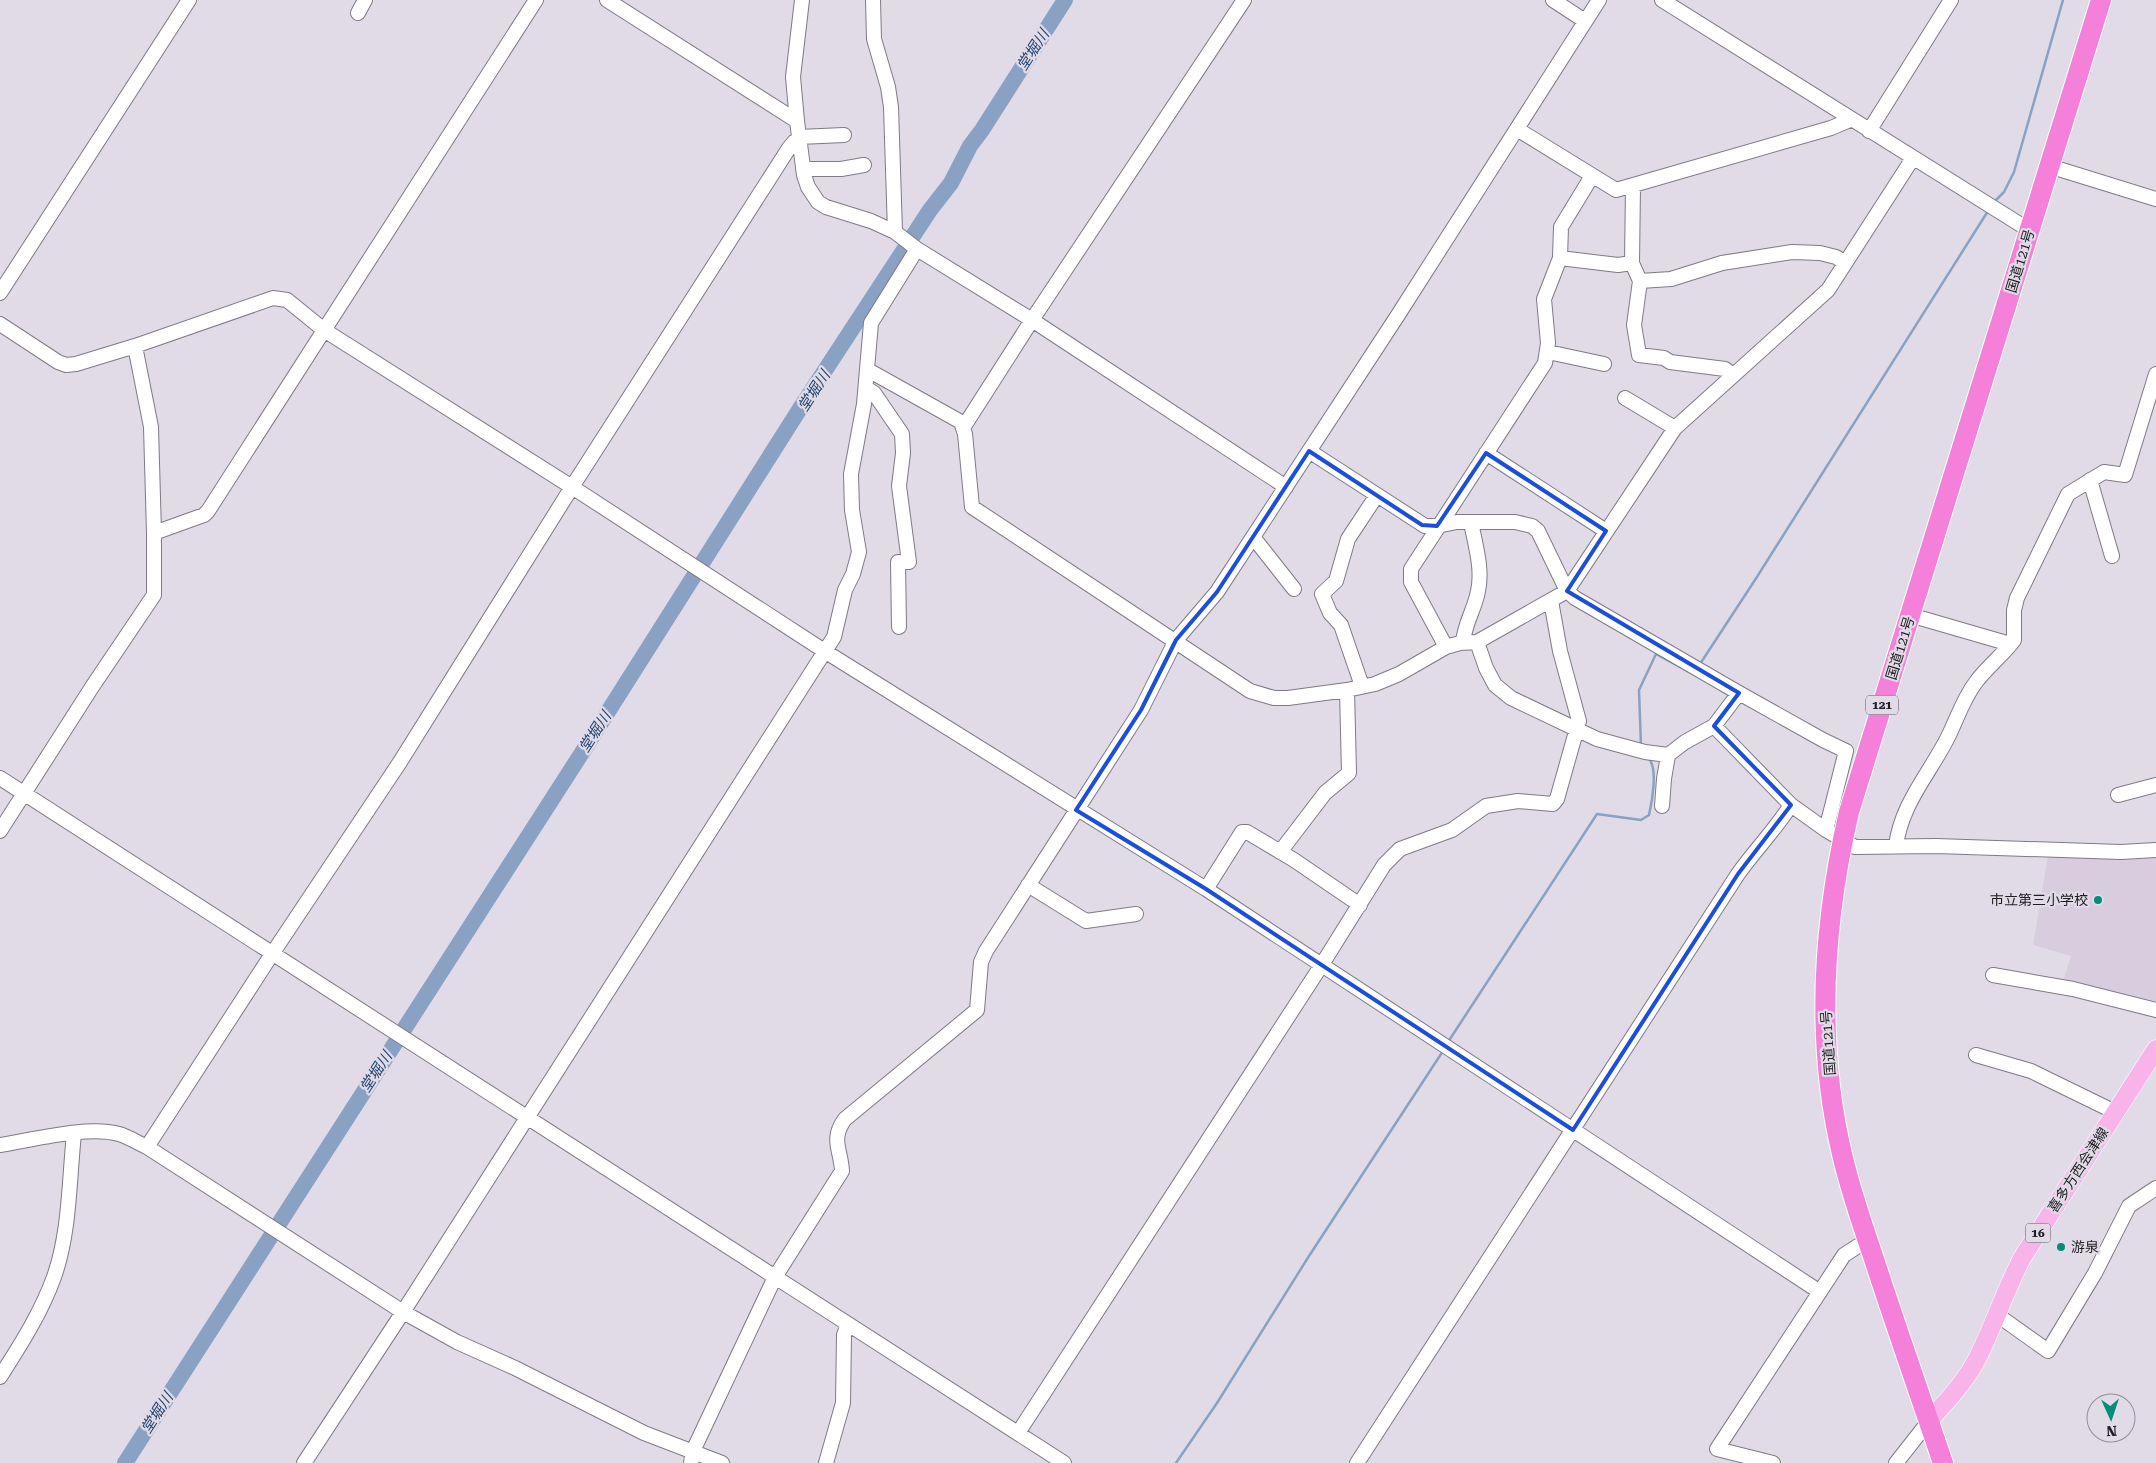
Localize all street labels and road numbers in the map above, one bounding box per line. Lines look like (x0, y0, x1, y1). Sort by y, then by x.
street label: 国道121号 (2003, 227, 2037, 295)
street label: 国道121号 (1883, 614, 1917, 682)
road number: 121 (1866, 696, 1898, 714)
street label: 国道121号 (1818, 1010, 1838, 1076)
street label: 喜多方西会津線 (2045, 1125, 2111, 1215)
road number: 16 (2026, 1224, 2050, 1242)

